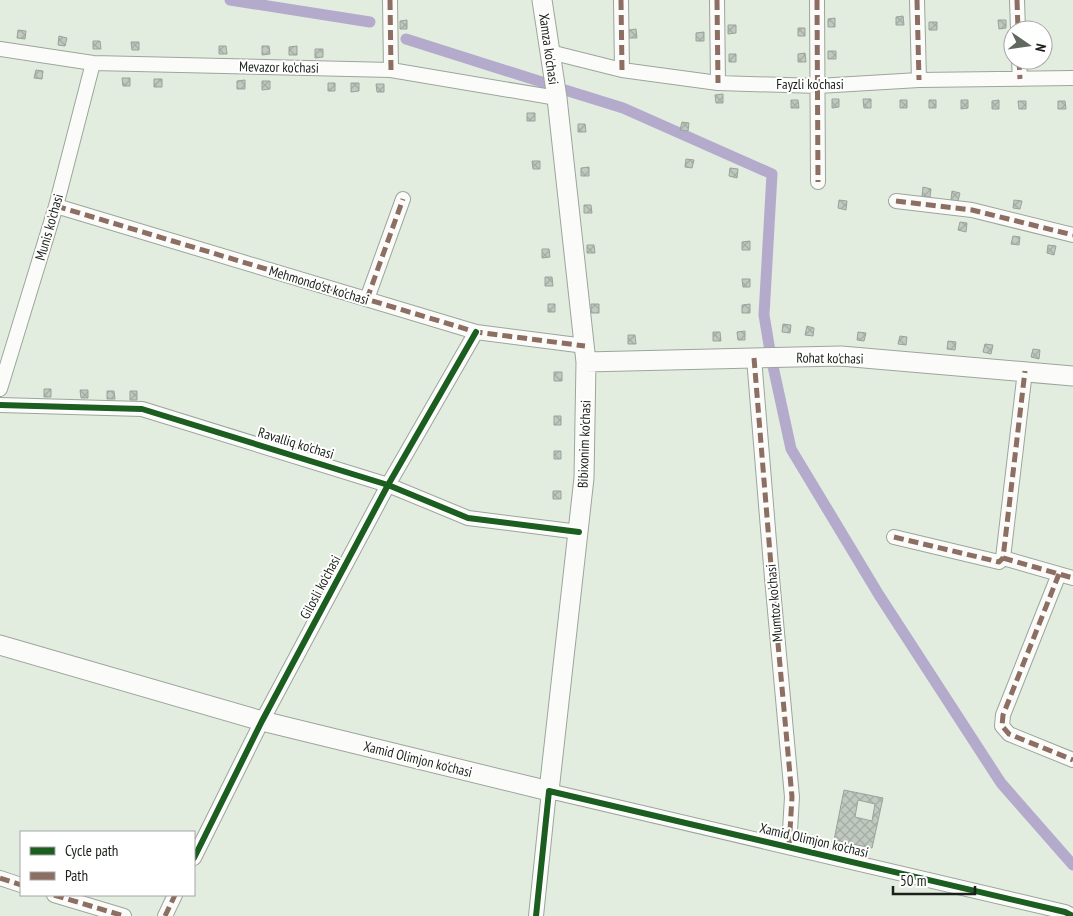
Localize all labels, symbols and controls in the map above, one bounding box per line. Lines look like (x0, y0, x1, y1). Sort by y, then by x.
street label: Xamza ko'chasi (535, 12, 563, 86)
north arrow (1003, 20, 1053, 70)
text: N (1031, 42, 1050, 54)
street label: Mevazor ko'chasi (239, 57, 319, 77)
street label: Fayzli ko'chasi (776, 75, 844, 93)
street label: Munis ko'chasi (31, 192, 67, 262)
street label: Mehmondo'st ko'chasi (267, 261, 371, 309)
street label: Rohat ko'chasi (796, 348, 864, 368)
street label: Bibixonim ko'chasi (573, 400, 595, 488)
street label: Ravalliq ko'chasi (256, 423, 336, 463)
street label: Gilosli ko'chasi (296, 552, 344, 622)
street label: Mumtoz ko'chasi (762, 563, 786, 643)
street label: Xamid Olimjon ko'chasi (362, 737, 474, 781)
street label: Xamid Olimjon ko'chasi (758, 819, 870, 861)
legend (20, 831, 195, 896)
text: Cycle path (65, 841, 118, 860)
scale bar (893, 864, 976, 896)
text: Path (65, 866, 88, 885)
text: 50 m (900, 871, 926, 890)

